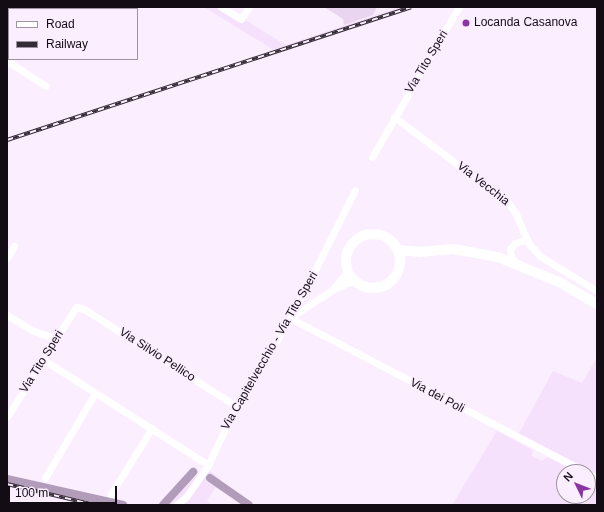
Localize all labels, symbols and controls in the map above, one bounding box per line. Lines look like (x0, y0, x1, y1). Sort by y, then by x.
legend (8, 8, 138, 60)
place label: Locanda Casanova (474, 16, 577, 30)
text: Road (46, 17, 75, 31)
marker: Locanda Casanova (461, 18, 471, 28)
street label: Via Tito Speri (402, 28, 452, 96)
text: Railway (46, 37, 88, 51)
street label: Via Vecchia (454, 159, 512, 209)
street label: Via Capitelvecchio - Via Tito Speri (219, 269, 321, 433)
street label: Via Silvio Pellico (116, 325, 198, 385)
street label: Via Tito Speri (17, 328, 67, 396)
street label: Via dei Poli (407, 376, 467, 416)
north arrow (556, 464, 596, 504)
text: N (561, 470, 575, 484)
scale bar (10, 478, 119, 504)
text: 100 m (15, 486, 48, 500)

